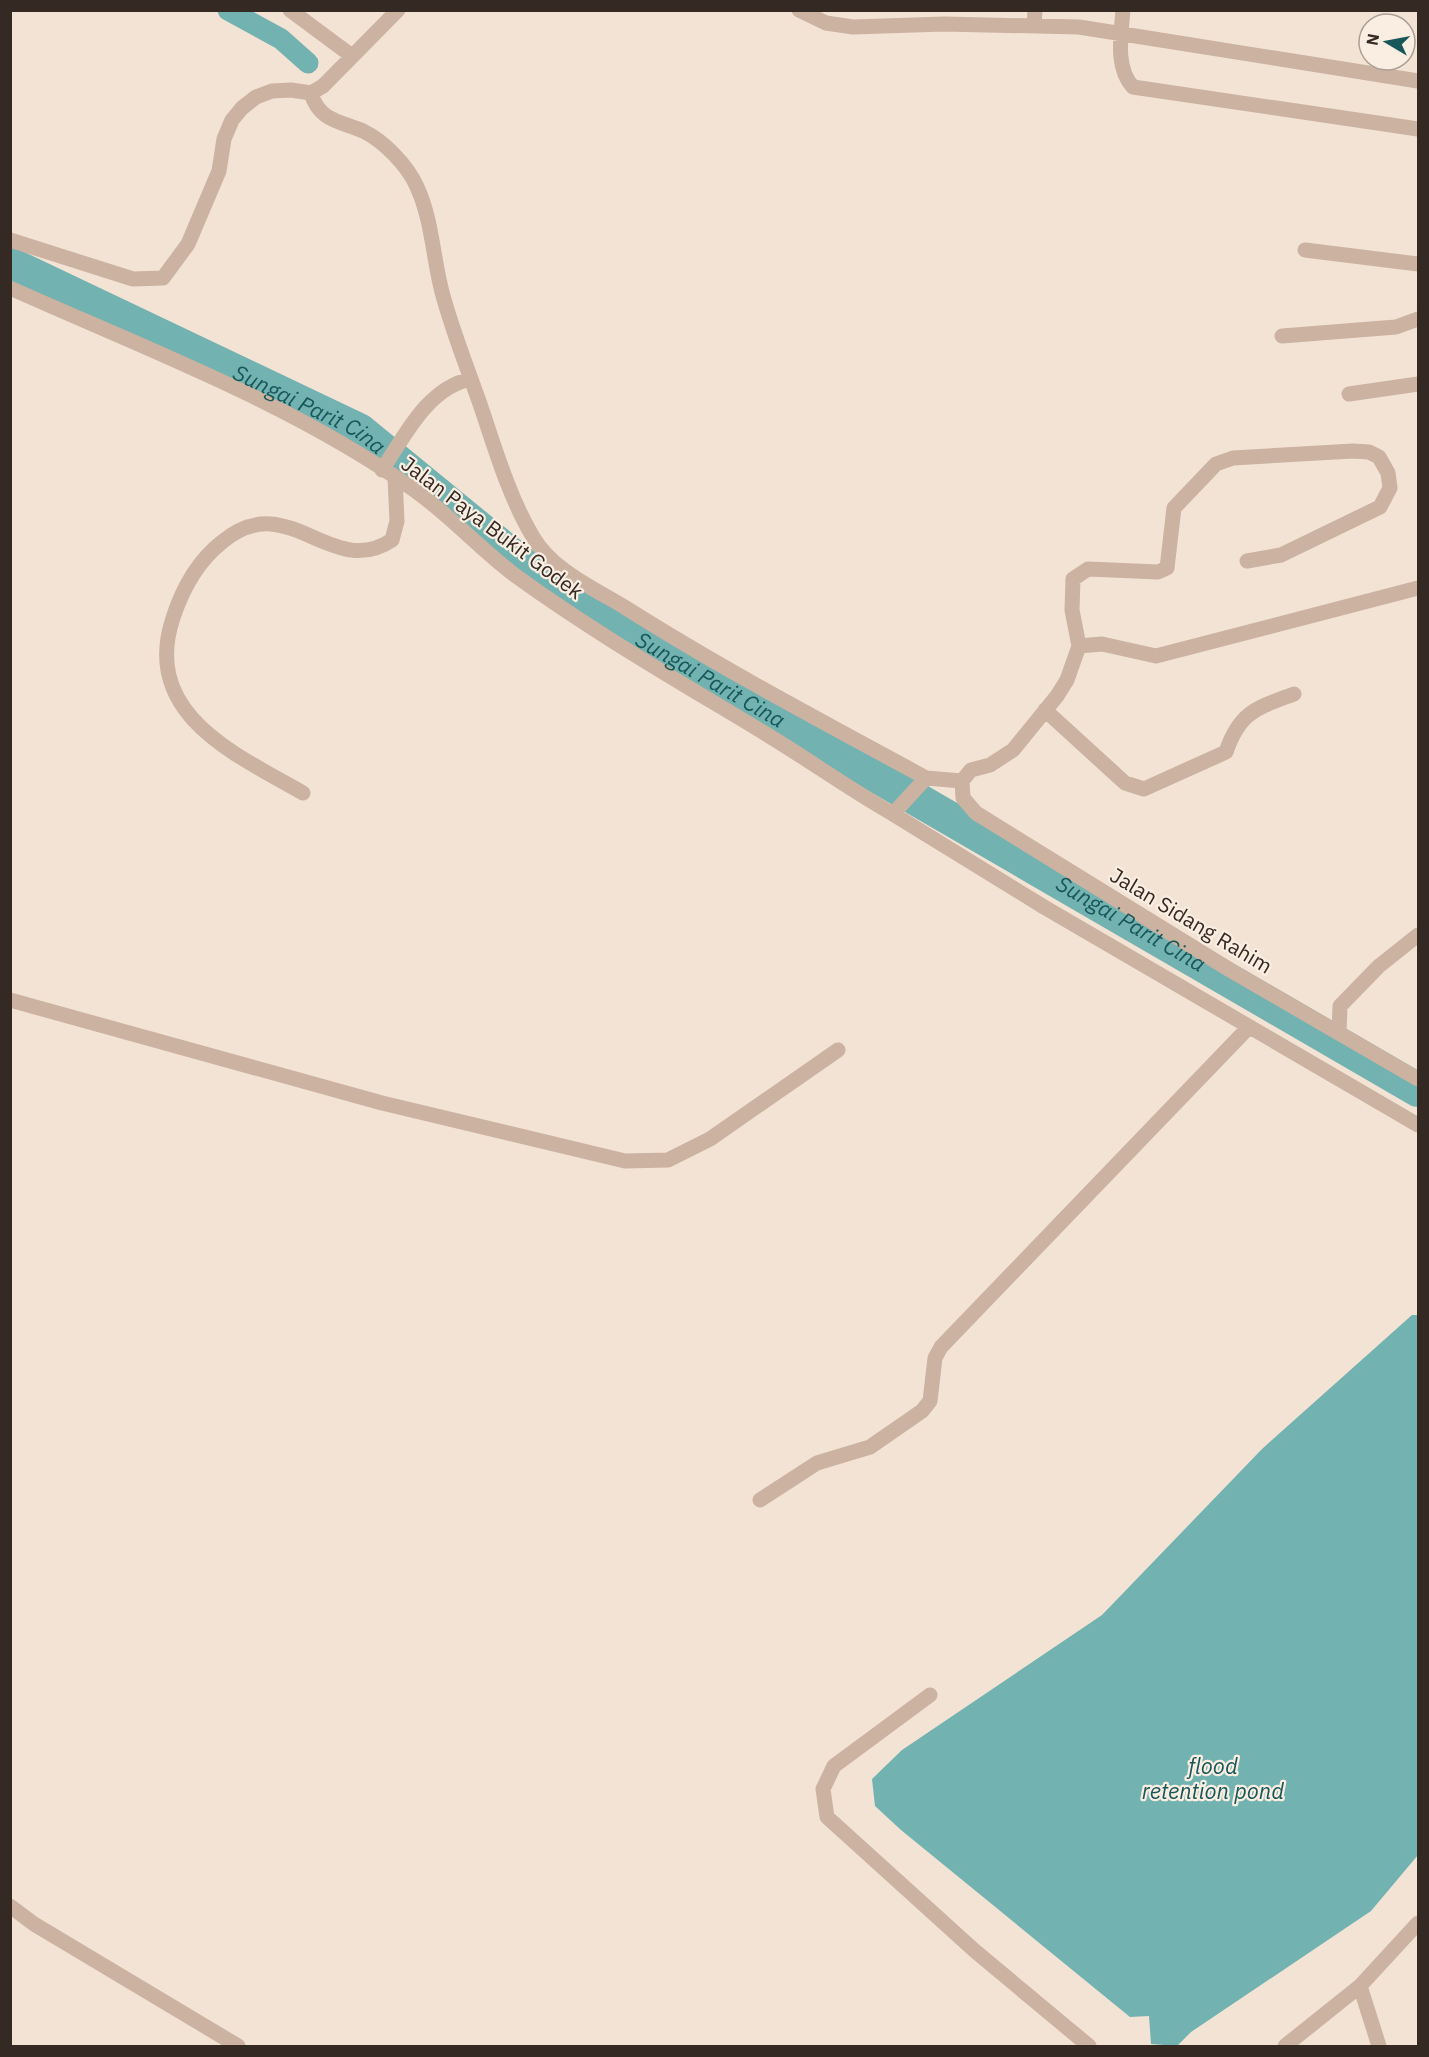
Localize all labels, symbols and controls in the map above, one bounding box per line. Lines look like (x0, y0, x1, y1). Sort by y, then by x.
north arrow (1357, 12, 1417, 72)
text: N (1361, 32, 1383, 47)
water label: Sungai Parit Cina (229, 357, 392, 460)
street label: Jalan Paya Bukit Godek (396, 449, 589, 605)
water label: Sungai Parit Cina (631, 624, 791, 734)
street label: Jalan Sidang Rahim (1105, 861, 1278, 980)
water label: Sungai Parit Cina (1051, 868, 1211, 978)
water label: flood retention pond (1142, 1751, 1284, 1805)

